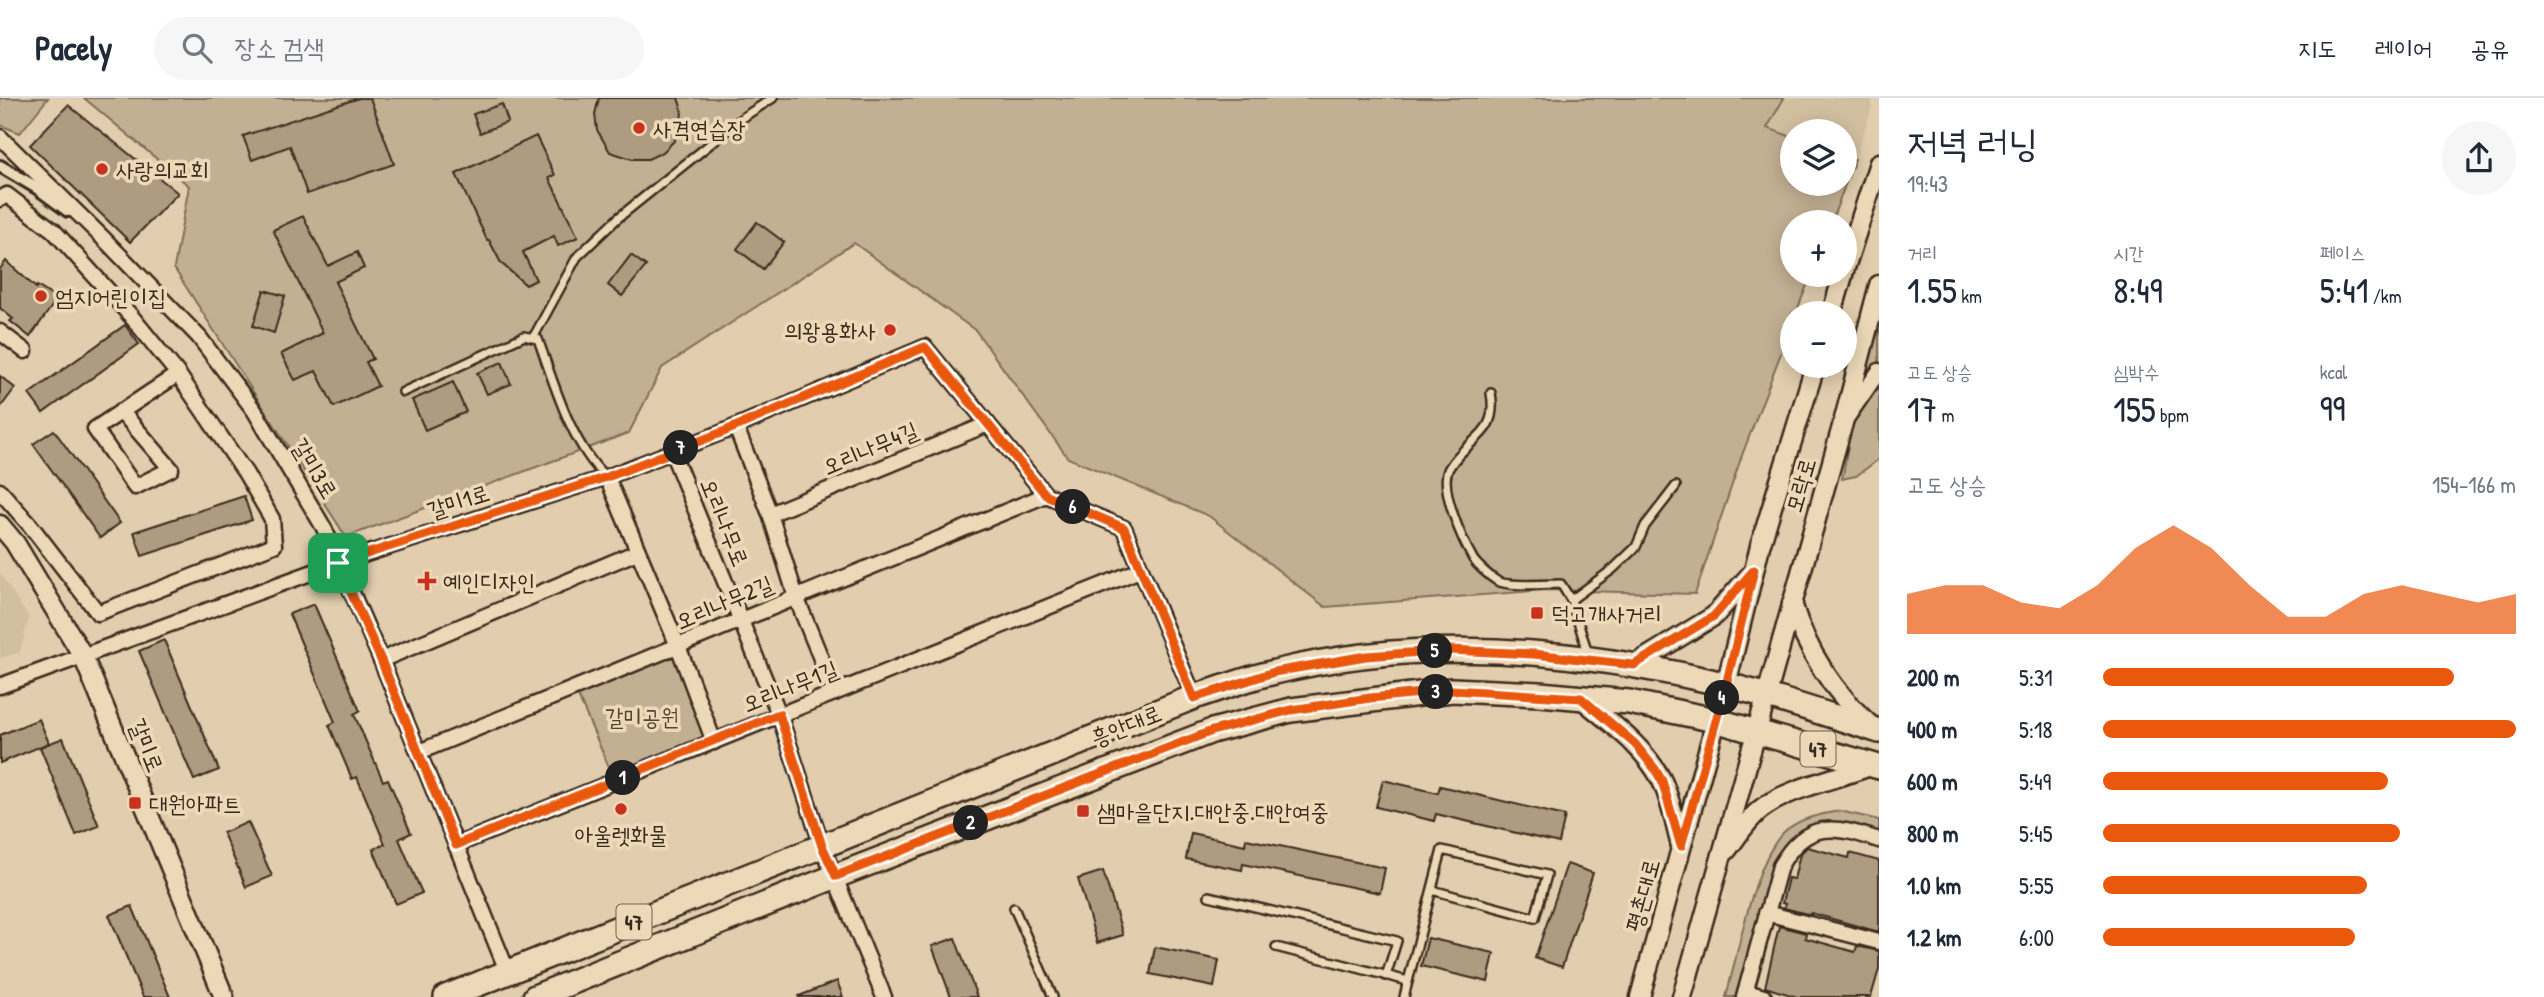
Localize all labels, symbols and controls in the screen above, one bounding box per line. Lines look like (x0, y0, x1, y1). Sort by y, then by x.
search box (154, 17, 644, 80)
text: Pacely (35, 26, 112, 70)
icon: search (178, 29, 216, 67)
text: 장소 검색 (234, 30, 324, 65)
text: 지도 (2298, 32, 2336, 64)
text: 레이어 (2374, 32, 2432, 64)
text: 공유 (2470, 32, 2509, 64)
place label: 사격연습장 (653, 113, 746, 144)
text: 저녁 러닝 (1907, 116, 2038, 168)
map controls (1780, 119, 1857, 378)
button: layers (1780, 119, 1857, 196)
marker: 사격연습장 (631, 120, 647, 136)
button: share (2442, 121, 2516, 195)
place label: 사랑의교회 (116, 154, 209, 185)
marker: 사랑의교회 (94, 161, 110, 177)
text: 19:43 (1907, 168, 1948, 199)
button: + (1780, 210, 1857, 287)
text: 거리 (1907, 240, 1938, 266)
text: 시간 (2113, 240, 2144, 266)
text: 페이스 (2320, 240, 2366, 266)
text: 1.55 (1907, 267, 1957, 314)
text: 8:49 (2113, 267, 2163, 314)
text: 5:41 (2320, 267, 2368, 314)
place label: 엄지어린이집 (55, 281, 166, 312)
text: km (1957, 283, 1982, 309)
text: /km (2368, 283, 2402, 309)
marker: 엄지어린이집 (33, 288, 49, 304)
button: − (1780, 301, 1857, 378)
place label: 의왕용화사 (783, 315, 876, 346)
marker: 의왕용화사 (882, 322, 898, 338)
text: 고도 상승 (1907, 359, 1973, 385)
text: 심박수 (2113, 359, 2159, 385)
text: kcal (2320, 359, 2347, 385)
text: 99 (2320, 385, 2345, 432)
text: 17 (1907, 386, 1937, 433)
text: 155 (2113, 386, 2156, 433)
text: m (1937, 402, 1954, 428)
text: bpm (2156, 402, 2189, 428)
street label: 오리나무4길 (817, 414, 923, 482)
pin: 7 (664, 430, 698, 466)
street label: 갈미3로 (285, 432, 345, 504)
text: 7 (676, 434, 685, 460)
street label: 모락로 (1777, 454, 1823, 516)
text: 고도 상승 (1907, 469, 1986, 500)
text: 154–166 m (2432, 469, 2516, 500)
street label: 오리나무로 (693, 473, 757, 571)
street label: 갈미1로 (423, 476, 493, 526)
pin: 6 (1056, 490, 1090, 524)
text: 6 (1069, 493, 1076, 519)
pin (308, 533, 368, 593)
icon: arrive (319, 544, 357, 582)
place label: 예인디자인 (443, 566, 536, 597)
street label: 오리나무2길 (670, 568, 778, 636)
marker: 예인디자인 (417, 571, 437, 591)
place label: 덕고개사거리 (1551, 598, 1662, 629)
marker: 덕고개사거리 (1529, 605, 1545, 621)
pin: 5 (1418, 634, 1452, 668)
text: 5 (1430, 637, 1439, 663)
street label: 오리나무1길 (737, 653, 843, 719)
text: 200 m (1907, 662, 1959, 693)
text: 5:31 (2019, 662, 2053, 693)
pin: 3 (1418, 674, 1454, 710)
text: 3 (1431, 678, 1440, 704)
pin: 4 (1704, 680, 1740, 716)
text: 4 (1718, 684, 1725, 710)
street label: 흥안대로 (1086, 697, 1166, 753)
park label: 갈미공원 (605, 701, 679, 732)
street label: 갈미로 (122, 713, 172, 777)
text: 400 m (1907, 714, 1957, 745)
text: 5:18 (2019, 714, 2052, 745)
road number: 47 (1800, 732, 1836, 766)
pin: 1 (606, 760, 640, 796)
text: 1 (619, 764, 626, 790)
text: 600 m (1907, 766, 1958, 797)
text: 5:49 (2019, 766, 2051, 797)
place label: 대원아파트 (149, 788, 242, 819)
marker: 대원아파트 (127, 795, 143, 811)
place label: 샘마을단지.대안중.대안여중 (1097, 796, 1329, 827)
marker: 아울렛화물 (613, 801, 629, 817)
marker: 샘마을단지.대안중.대안여중 (1075, 803, 1091, 819)
pin: 2 (954, 806, 988, 840)
text: 2 (966, 809, 975, 835)
text: 800 m (1907, 818, 1959, 849)
text: 5:45 (2019, 818, 2052, 849)
place label: 아울렛화물 (575, 819, 667, 850)
street label: 평촌대로 (1617, 855, 1667, 935)
text: 1.0 km (1907, 870, 1961, 901)
text: 5:55 (2019, 870, 2054, 901)
road number: 47 (616, 904, 652, 940)
text: 1.2 km (1907, 922, 1962, 953)
text: 6:00 (2019, 922, 2054, 953)

